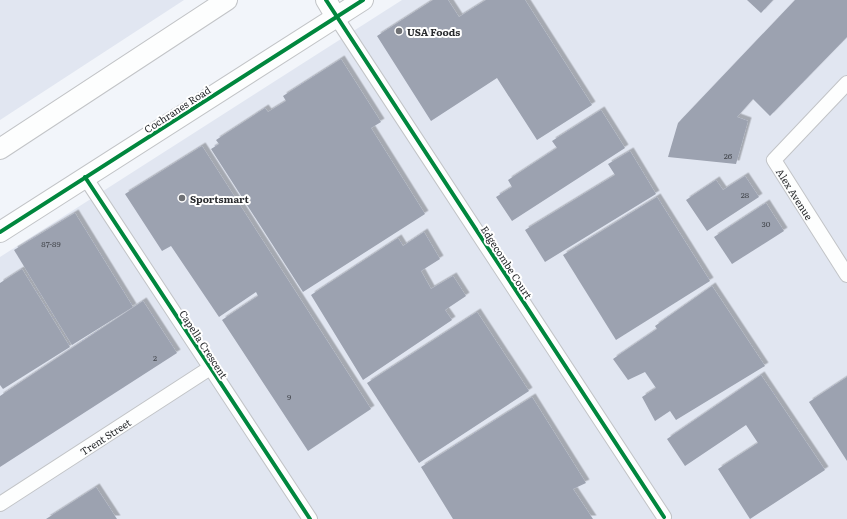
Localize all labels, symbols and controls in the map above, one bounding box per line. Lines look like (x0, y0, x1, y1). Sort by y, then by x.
place label: USA Foods (407, 24, 460, 39)
marker: USA Foods (394, 26, 404, 36)
street label: Cochranes Road (141, 82, 213, 136)
house number: 26 (724, 150, 733, 161)
street label: Alex Avenue (773, 165, 817, 222)
house number: 28 (741, 189, 750, 200)
place label: Sportsmart (190, 191, 250, 206)
marker: Sportsmart (177, 193, 187, 203)
house number: 30 (762, 218, 771, 229)
street label: Edgecombe Court (478, 223, 536, 301)
house number: 87-89 (41, 238, 61, 249)
street label: Capella Crescent (176, 307, 232, 381)
house number: 2 (153, 352, 157, 363)
house number: 9 (287, 391, 291, 402)
street label: Trent Street (77, 414, 133, 458)

